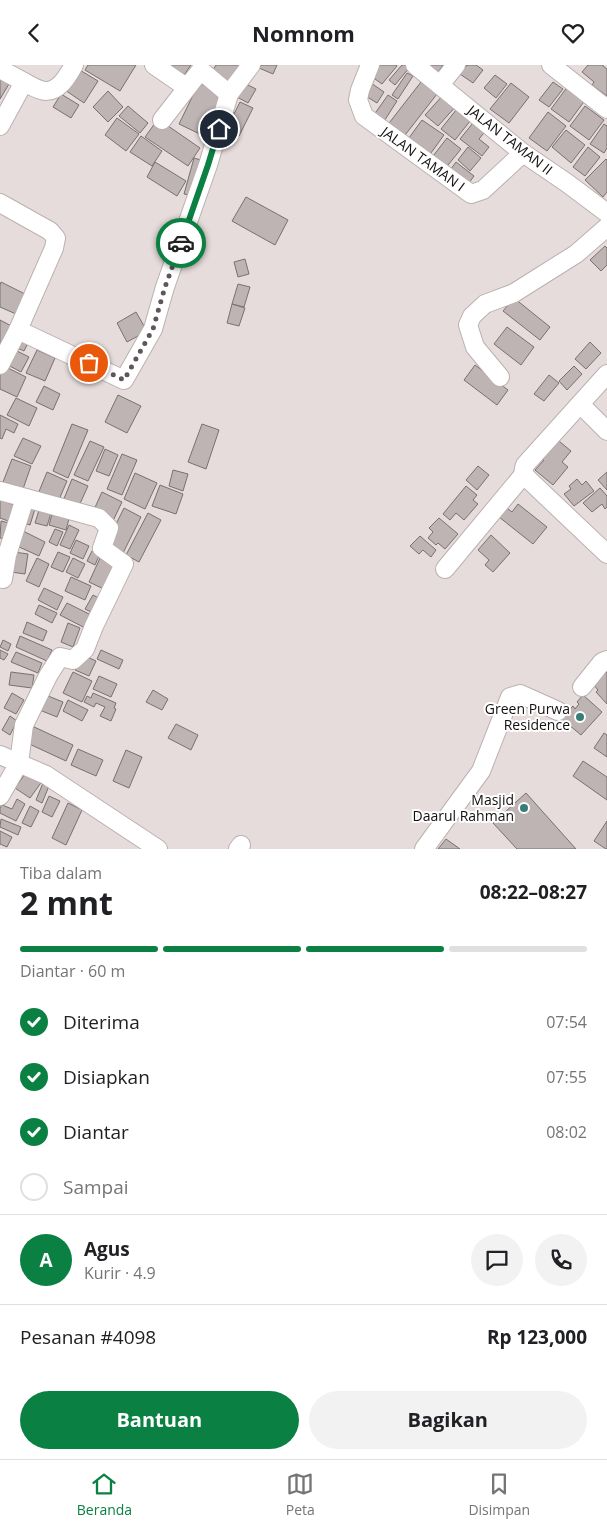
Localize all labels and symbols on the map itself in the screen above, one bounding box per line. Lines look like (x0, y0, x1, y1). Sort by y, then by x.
street label: JALAN TAMAN II (462, 99, 557, 179)
pin (198, 108, 240, 150)
street label: JALAN TAMAN I (376, 121, 469, 195)
courier (156, 218, 206, 268)
pin (68, 342, 110, 384)
place label: Green Purwa Residence (485, 699, 570, 734)
marker: Green Purwa Residence (574, 711, 586, 723)
place label: Masjid Daarul Rahman (412, 790, 514, 825)
marker: Masjid Daarul Rahman (518, 802, 530, 814)

